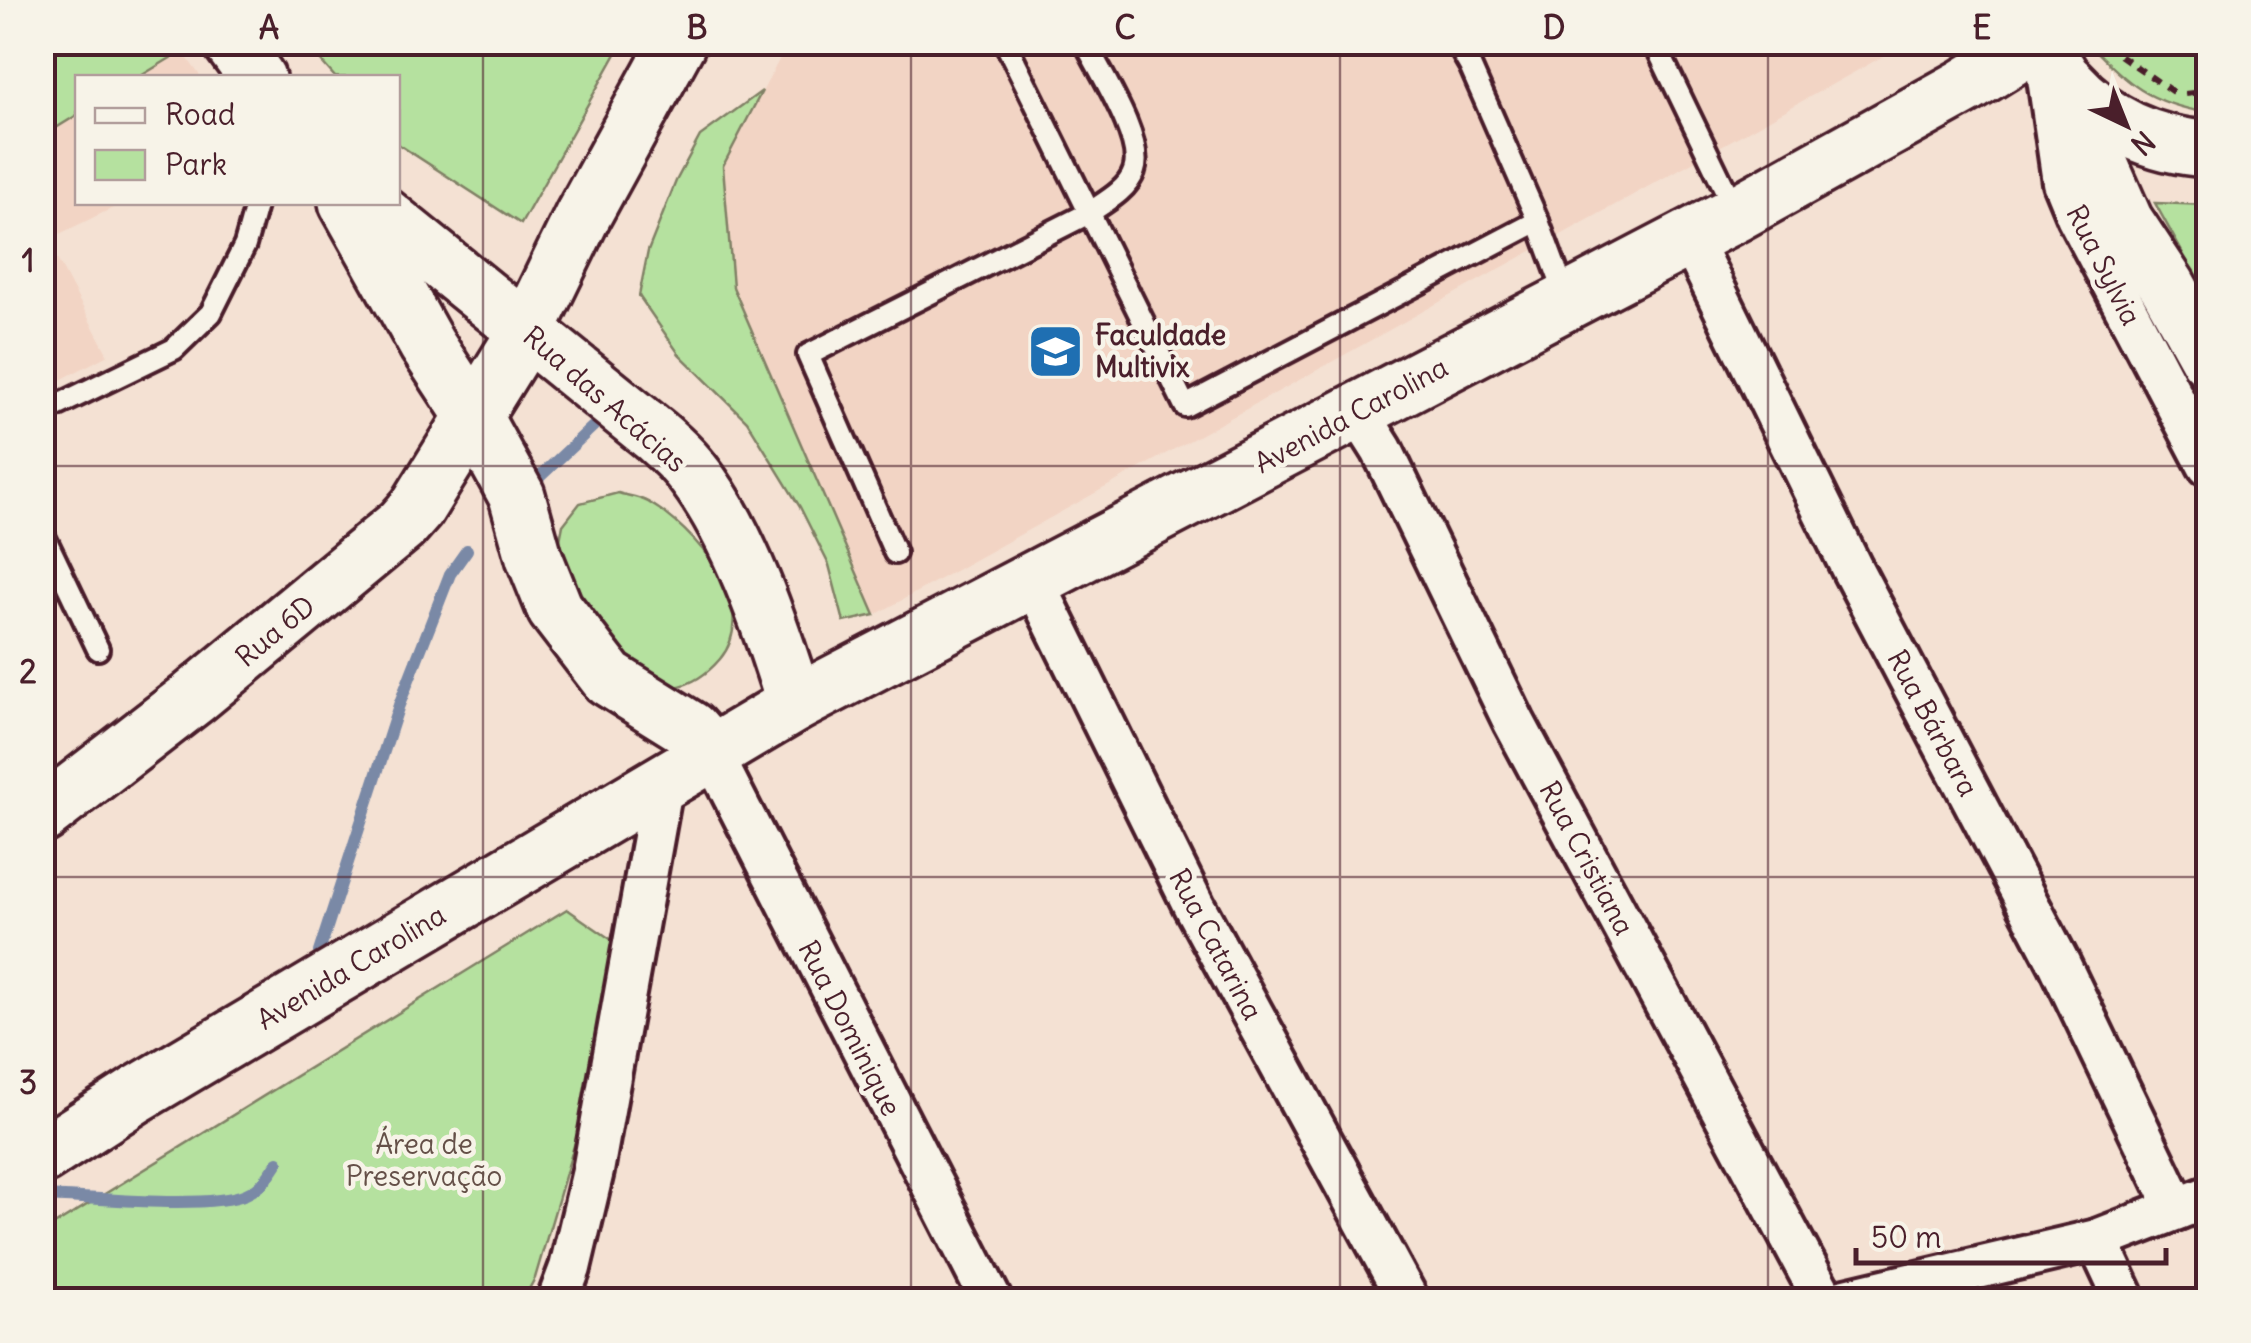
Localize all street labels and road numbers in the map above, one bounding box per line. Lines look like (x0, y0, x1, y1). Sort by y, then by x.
street label: Rua Sylvia (2058, 199, 2150, 331)
street label: Rua das Acácias (516, 318, 694, 480)
street label: Avenida Carolina (1248, 349, 1454, 481)
street label: Rua 6D (228, 587, 322, 675)
street label: Rua Bárbara (1879, 644, 1987, 802)
street label: Rua Cristiana (1531, 775, 1643, 941)
street label: Rua Catarina (1161, 862, 1271, 1026)
street label: Avenida Carolina (250, 896, 452, 1038)
street label: Rua Dominique (790, 934, 910, 1122)

